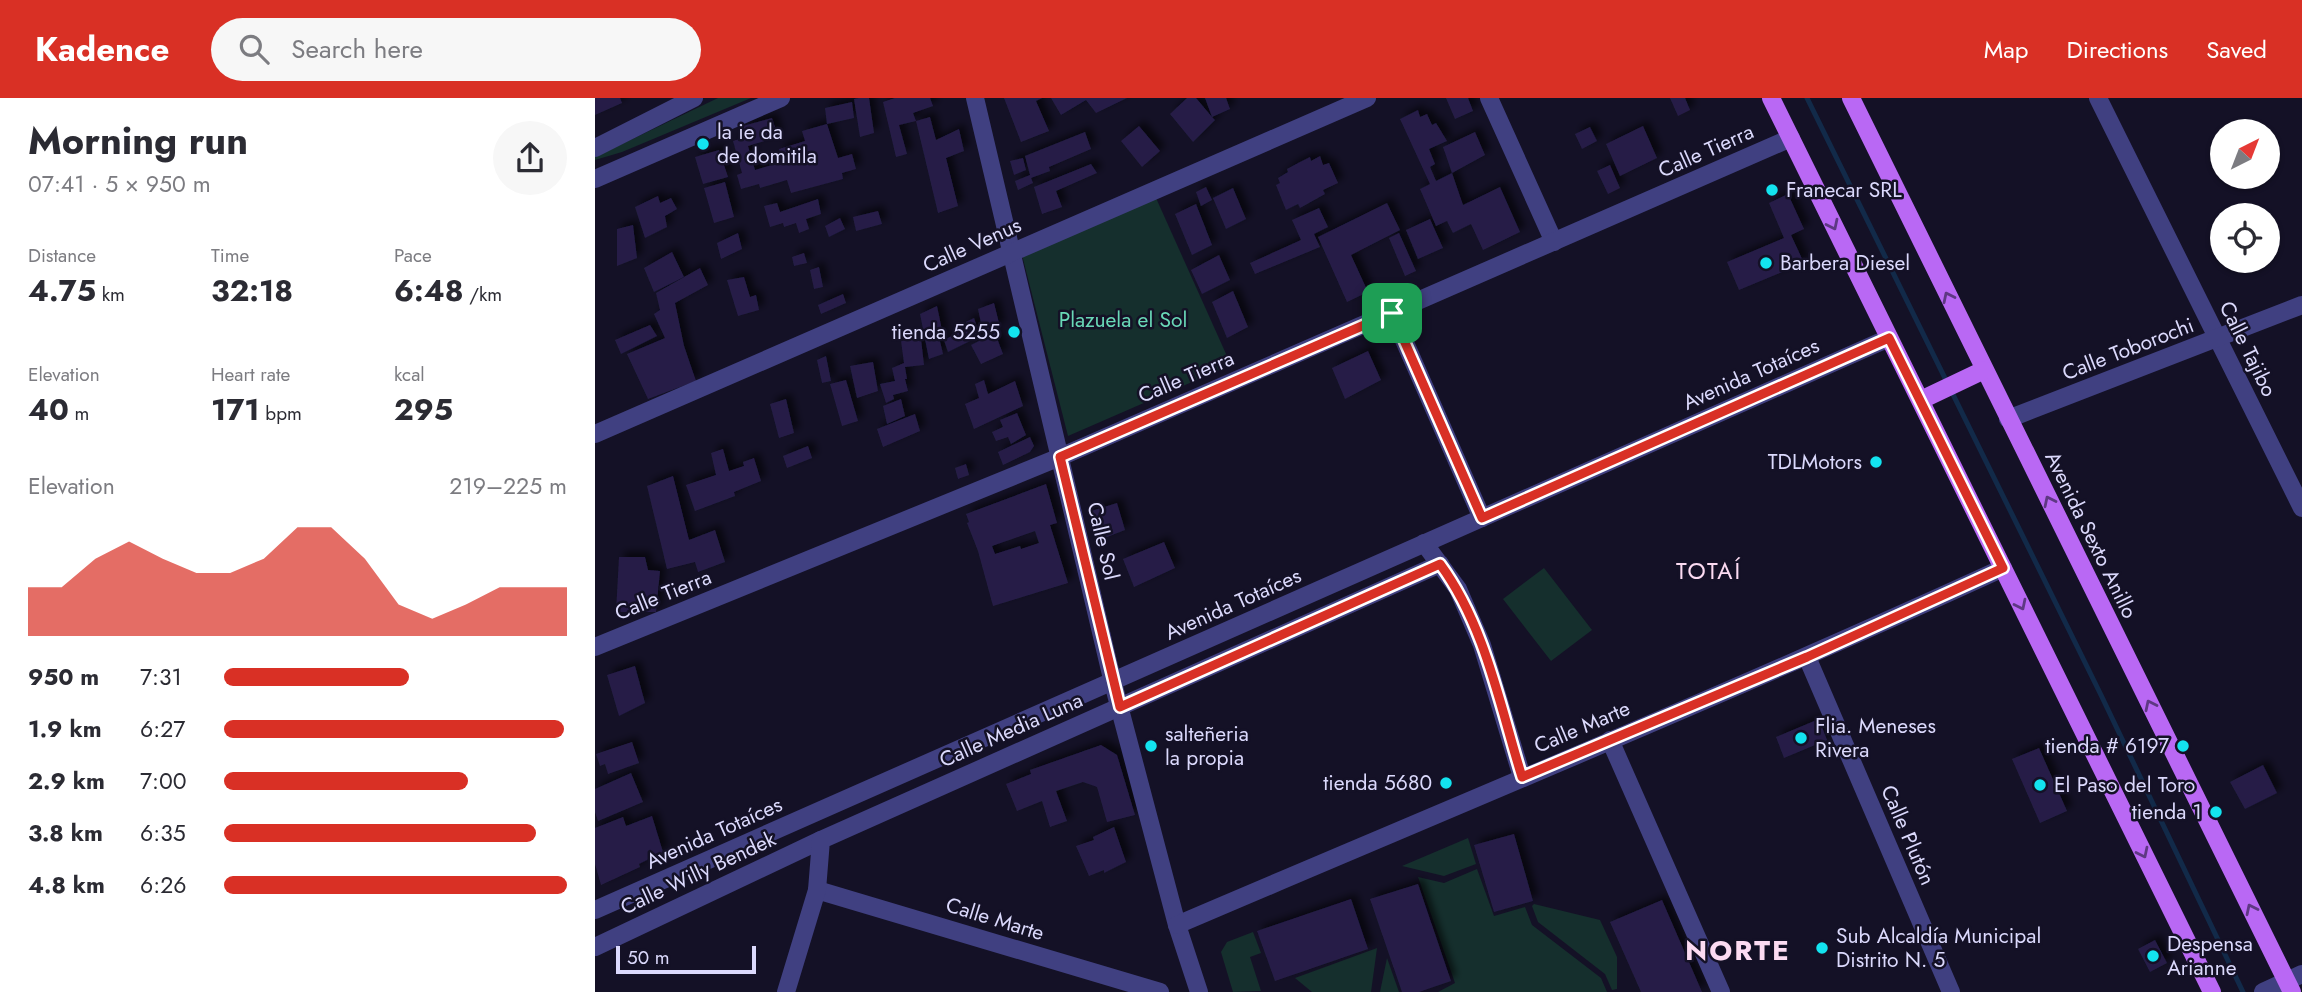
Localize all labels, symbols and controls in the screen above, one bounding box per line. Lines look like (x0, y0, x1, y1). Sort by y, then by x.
search box (211, 18, 701, 81)
text: Kadence (35, 26, 169, 73)
icon: search (235, 30, 273, 68)
text: Search here (291, 30, 423, 68)
text: Map (1984, 32, 2029, 67)
text: Directions (2067, 32, 2168, 67)
text: Saved (2206, 32, 2267, 67)
text: Morning run (28, 113, 248, 168)
place label: la ie da de domitila (717, 117, 817, 171)
street label: Calle Tierra (1653, 117, 1759, 185)
north arrow (2210, 119, 2280, 189)
map controls (2210, 119, 2280, 273)
button: share (493, 121, 567, 195)
marker: la ie da de domitila (695, 136, 711, 152)
text: 07:41 · 5 × 950 m (28, 167, 211, 201)
place label: Franecar SRL (1786, 175, 1902, 205)
marker: Franecar SRL (1764, 182, 1780, 198)
button: locate (2210, 203, 2280, 273)
street label: Calle Venus (918, 210, 1026, 280)
one-way arrow (1825, 218, 1839, 230)
text: Distance (28, 242, 96, 269)
text: Time (211, 242, 249, 269)
text: Pace (394, 242, 432, 269)
place label: Barbera Diesel (1780, 248, 1910, 278)
marker: Barbera Diesel (1758, 255, 1774, 271)
text: 4.75 (28, 269, 96, 312)
text: 32:18 (211, 269, 293, 312)
text: 6:48 (394, 269, 463, 312)
text: km (96, 281, 125, 308)
text: /km (463, 281, 502, 308)
pin (1362, 283, 1422, 343)
one-way arrow (1943, 292, 1957, 304)
icon: arrive (1373, 294, 1411, 332)
street label: Calle Tajibo (2212, 296, 2284, 402)
park label: Plazuela el Sol (1059, 305, 1187, 335)
street label: Calle Toborochi (2058, 310, 2198, 388)
place label: tienda 5255 (892, 317, 1000, 347)
marker: tienda 5255 (1006, 324, 1022, 340)
street label: Avenida Totaíces (1678, 331, 1824, 417)
street label: Calle Tierra (1133, 343, 1239, 411)
text: Elevation (28, 361, 100, 388)
text: Heart rate (211, 361, 290, 388)
text: kcal (394, 361, 425, 388)
text: 40 (28, 388, 69, 431)
text: 171 (211, 388, 260, 431)
text: 295 (394, 388, 453, 431)
text: m (69, 400, 89, 427)
text: bpm (260, 400, 302, 427)
street label: Avenida Sexto Anillo (2038, 446, 2144, 624)
place label: TDLMotors (1768, 447, 1862, 477)
marker: TDLMotors (1868, 454, 1884, 470)
text: Elevation (28, 469, 115, 503)
text: 219–225 m (449, 469, 567, 503)
one-way arrow (2044, 496, 2058, 508)
street label: Calle Sol (1079, 499, 1127, 583)
district label: TOTAÍ (1676, 554, 1742, 588)
street label: Avenida Totaíces (1160, 561, 1306, 647)
street label: Calle Tierra (610, 562, 716, 628)
one-way arrow (2012, 598, 2026, 610)
text: 950 m (28, 660, 99, 694)
text: 7:31 (140, 660, 182, 694)
street label: Calle Media Luna (935, 685, 1087, 775)
street label: Calle Marte (1529, 693, 1635, 761)
one-way arrow (2145, 700, 2159, 712)
place label: Flia. Meneses Rivera (1815, 711, 1936, 765)
text: 1.9 km (28, 712, 102, 746)
text: 6:27 (140, 712, 185, 746)
place label: salteñeria la propia (1165, 719, 1249, 773)
marker: Flia. Meneses Rivera (1793, 730, 1809, 746)
place label: tienda # 6197 (2045, 731, 2169, 761)
marker: salteñeria la propia (1143, 738, 1159, 754)
marker: tienda # 6197 (2175, 738, 2191, 754)
text: 2.9 km (28, 764, 105, 798)
text: 7:00 (140, 764, 187, 798)
place label: tienda 5680 (1323, 768, 1432, 798)
place label: El Paso del Toro (2054, 770, 2195, 800)
marker: tienda 5680 (1438, 775, 1454, 791)
marker: El Paso del Toro (2032, 777, 2048, 793)
street label: Calle Plutón (1873, 780, 1943, 890)
street label: Avenida Totaíces (641, 790, 787, 876)
place label: tienda 1 (2132, 797, 2202, 827)
marker: tienda 1 (2208, 804, 2224, 820)
text: 3.8 km (28, 816, 103, 850)
text: 6:35 (140, 816, 186, 850)
street label: Calle Willy Bendek (615, 824, 781, 922)
one-way arrow (2135, 846, 2149, 858)
text: 4.8 km (28, 868, 105, 902)
text: 6:26 (140, 868, 186, 902)
street label: Calle Marte (942, 890, 1048, 948)
one-way arrow (2246, 904, 2260, 916)
place label: Sub Alcaldía Municipal Distrito N. 5 (1836, 921, 2041, 975)
place label: Despensa Arianne (2167, 929, 2253, 983)
district label: NORTE (1685, 930, 1791, 971)
marker: Sub Alcaldía Municipal Distrito N. 5 (1814, 940, 1830, 956)
scale bar (616, 943, 756, 975)
text: 50 m (627, 944, 670, 971)
marker: Despensa Arianne (2145, 948, 2161, 964)

